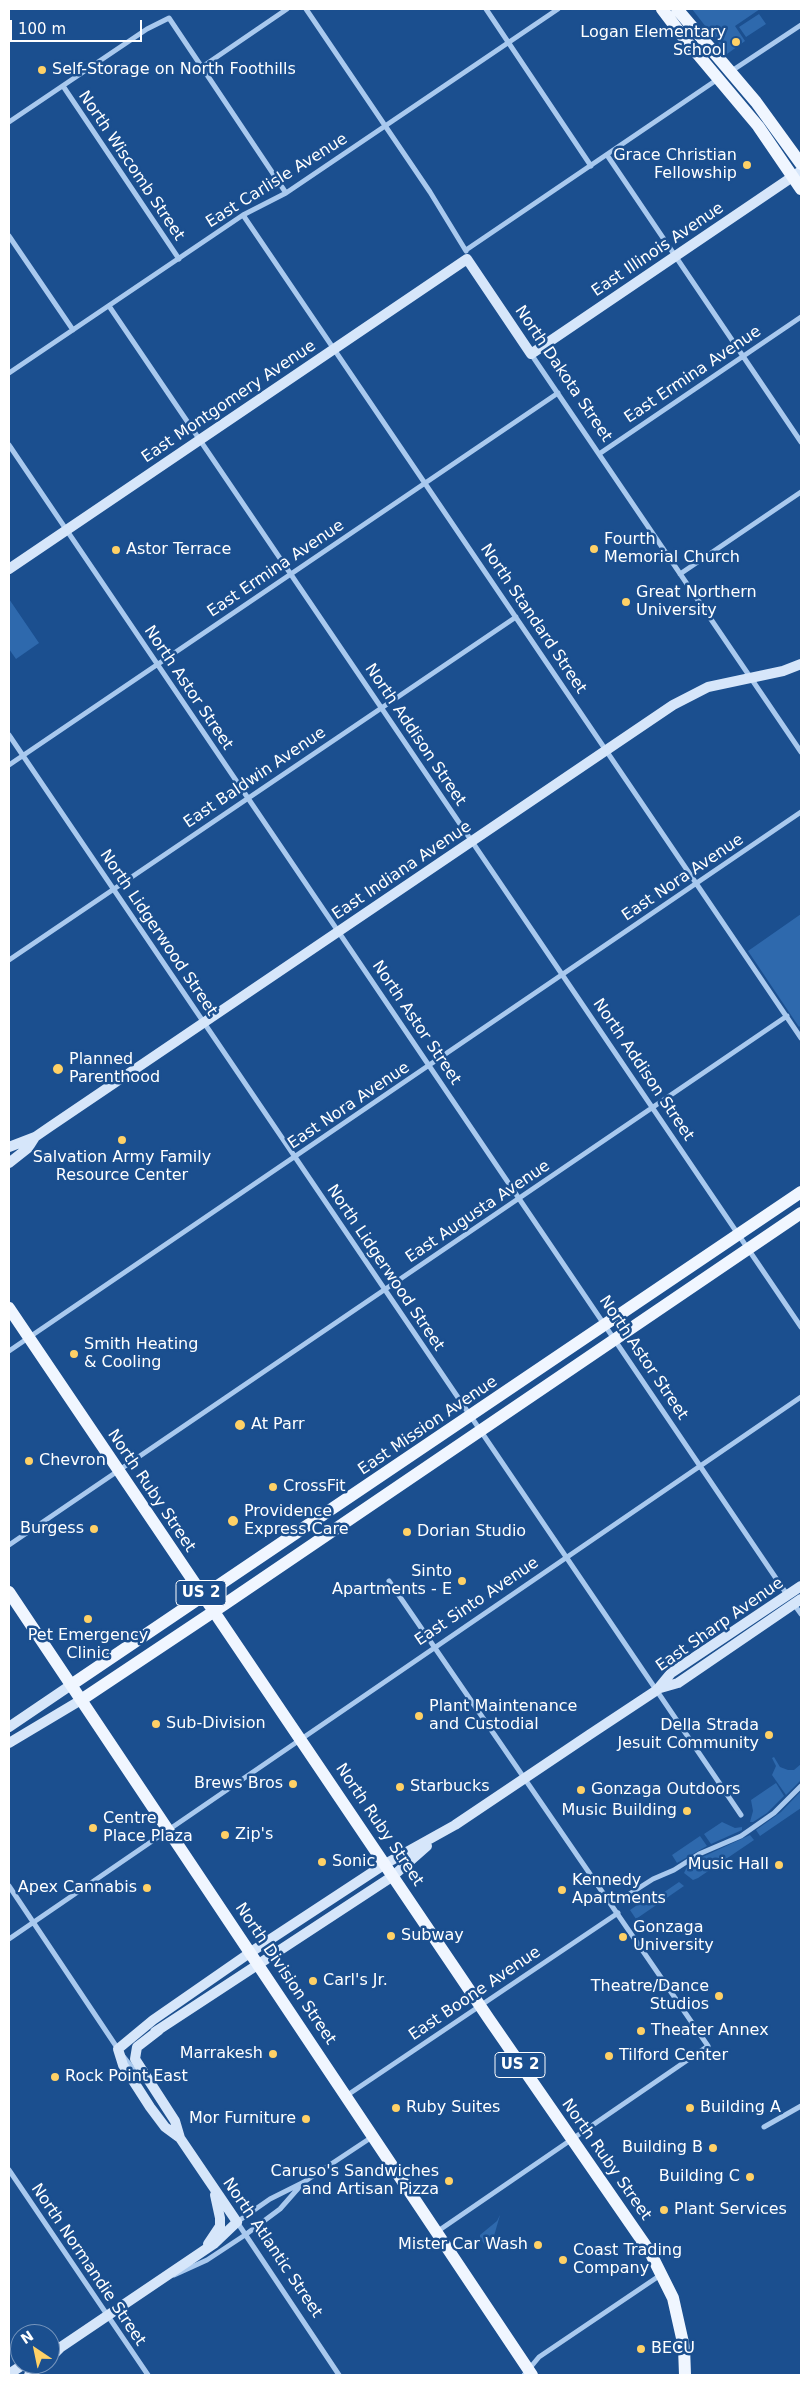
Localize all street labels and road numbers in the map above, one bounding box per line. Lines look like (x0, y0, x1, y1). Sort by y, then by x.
street label: North Wiscomb Street (74, 88, 188, 244)
street label: East Carlisle Avenue (203, 130, 351, 232)
street label: East Illinois Avenue (588, 199, 728, 301)
street label: North Dakota Street (510, 302, 616, 446)
street label: East Ermina Avenue (621, 322, 765, 428)
street label: East Montgomery Avenue (138, 337, 320, 467)
street label: East Ermina Avenue (204, 516, 348, 622)
street label: North Standard Street (476, 541, 590, 697)
street label: North Astor Street (139, 622, 237, 754)
street label: North Addison Street (360, 660, 470, 810)
street label: East Baldwin Avenue (180, 723, 330, 833)
street label: East Indiana Avenue (329, 817, 475, 925)
street label: East Nora Avenue (619, 830, 747, 926)
street label: North Lidgerwood Street (95, 846, 221, 1020)
street label: North Astor Street (367, 957, 465, 1089)
street label: North Addison Street (588, 995, 698, 1145)
street label: East Nora Avenue (285, 1058, 413, 1154)
street label: East Augusta Avenue (402, 1157, 554, 1267)
street label: North Lidgerwood Street (322, 1181, 448, 1355)
street label: North Astor Street (594, 1292, 692, 1424)
street label: East Mission Avenue (355, 1372, 501, 1480)
street label: North Ruby Street (103, 1426, 199, 1556)
street label: East Sinto Avenue (412, 1554, 542, 1650)
street label: East Sharp Avenue (653, 1574, 787, 1676)
road number: US 2 (176, 1580, 226, 1606)
street label: North Ruby Street (331, 1760, 427, 1890)
street label: North Division Street (230, 1899, 340, 2049)
street label: East Boone Avenue (406, 1943, 544, 2045)
road number: US 2 (495, 2052, 545, 2078)
street label: North Ruby Street (557, 2096, 655, 2224)
street label: North Atlantic Street (218, 2174, 326, 2322)
street label: North Normandie Street (26, 2180, 150, 2350)

